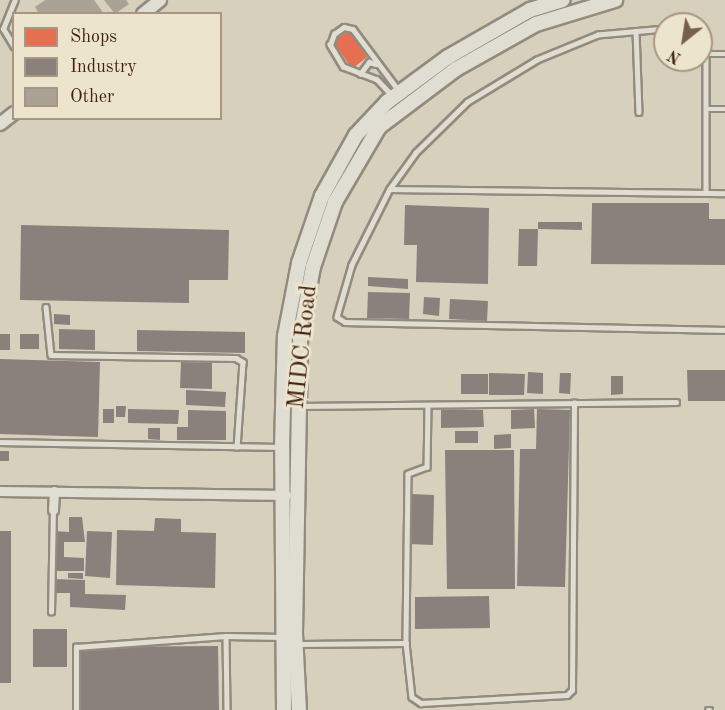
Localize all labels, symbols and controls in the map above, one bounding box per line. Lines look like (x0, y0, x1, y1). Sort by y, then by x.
legend (12, 12, 222, 120)
north arrow (653, 12, 713, 72)
text: Shops (70, 28, 117, 46)
text: N (666, 46, 684, 66)
text: Industry (70, 58, 137, 76)
text: Other (70, 88, 114, 106)
street label: MIDC Road (283, 284, 325, 410)

